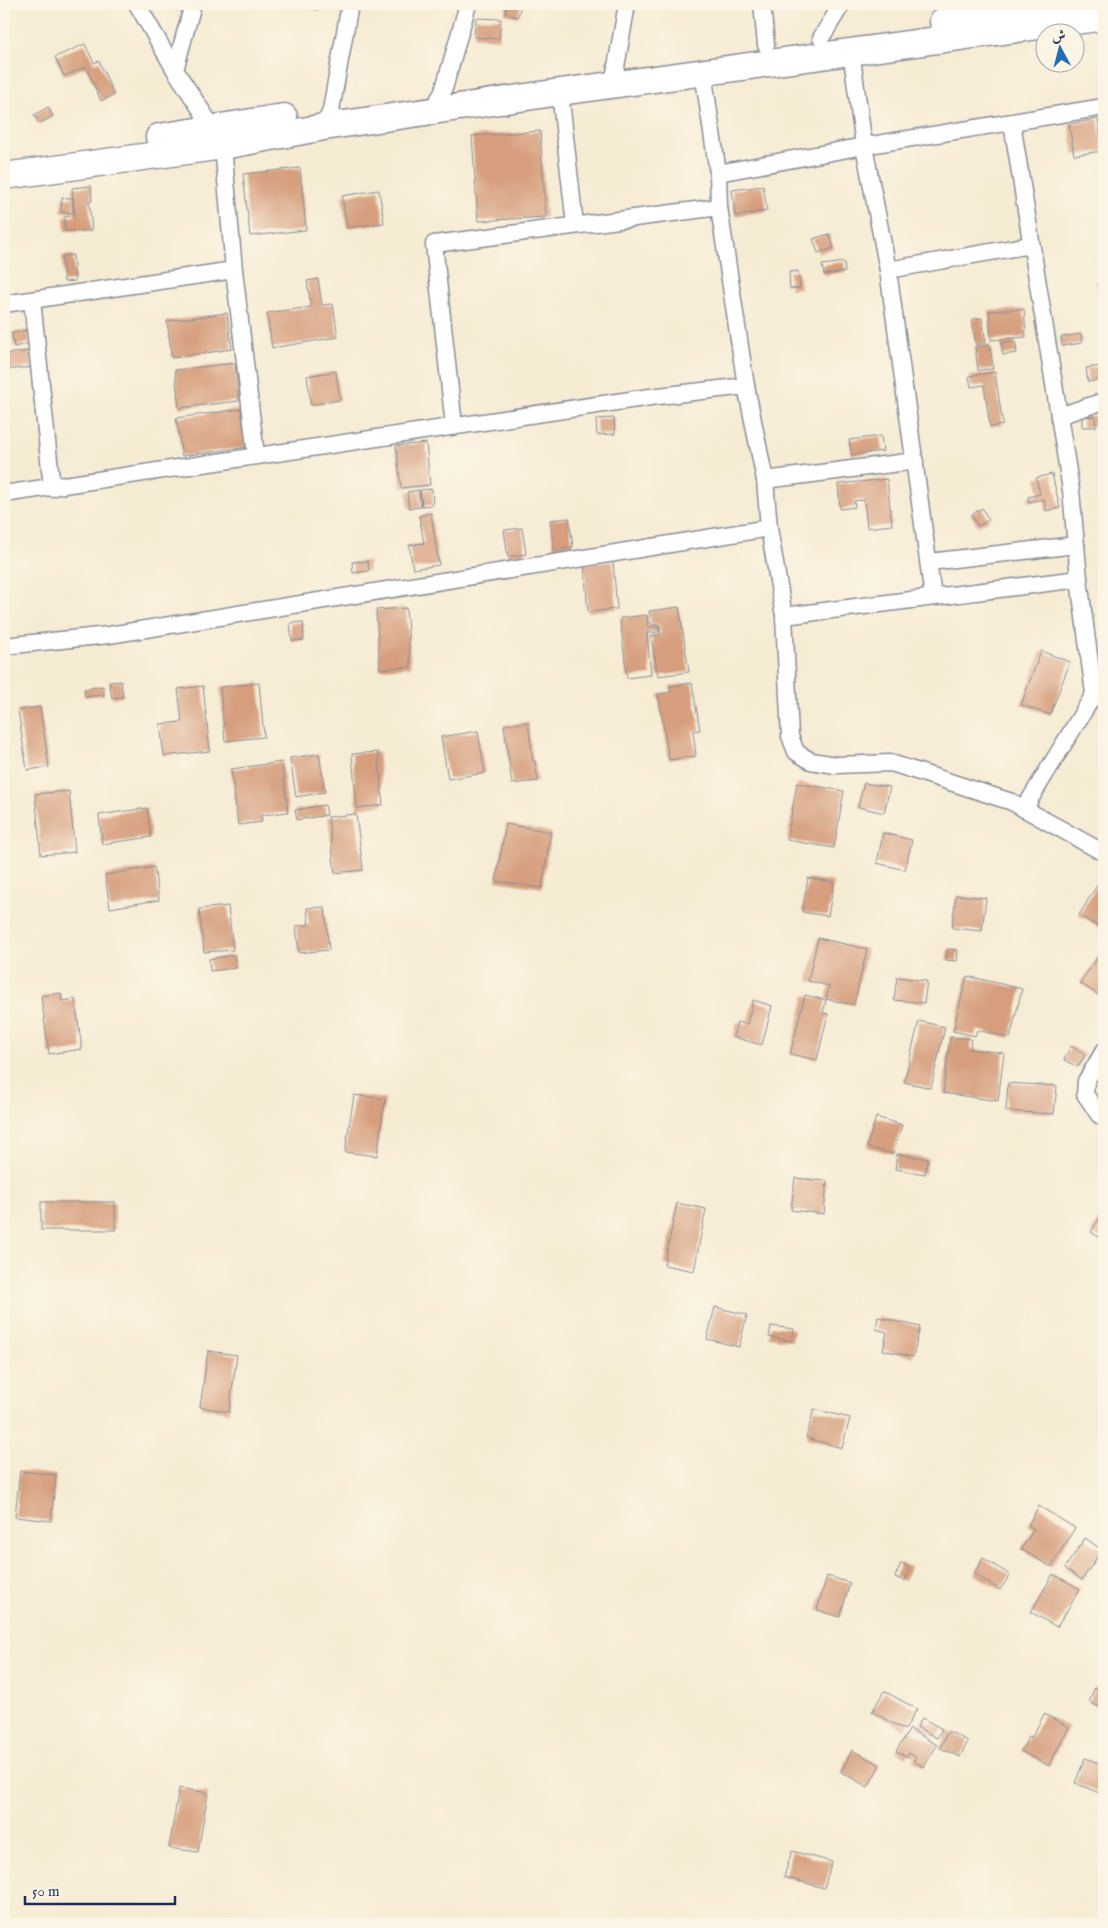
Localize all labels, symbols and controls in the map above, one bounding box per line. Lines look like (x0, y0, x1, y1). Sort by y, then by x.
north arrow (1036, 22, 1086, 72)
text: ش (1051, 26, 1067, 46)
scale bar (25, 1873, 175, 1905)
text: 50 m (32, 1882, 60, 1901)

